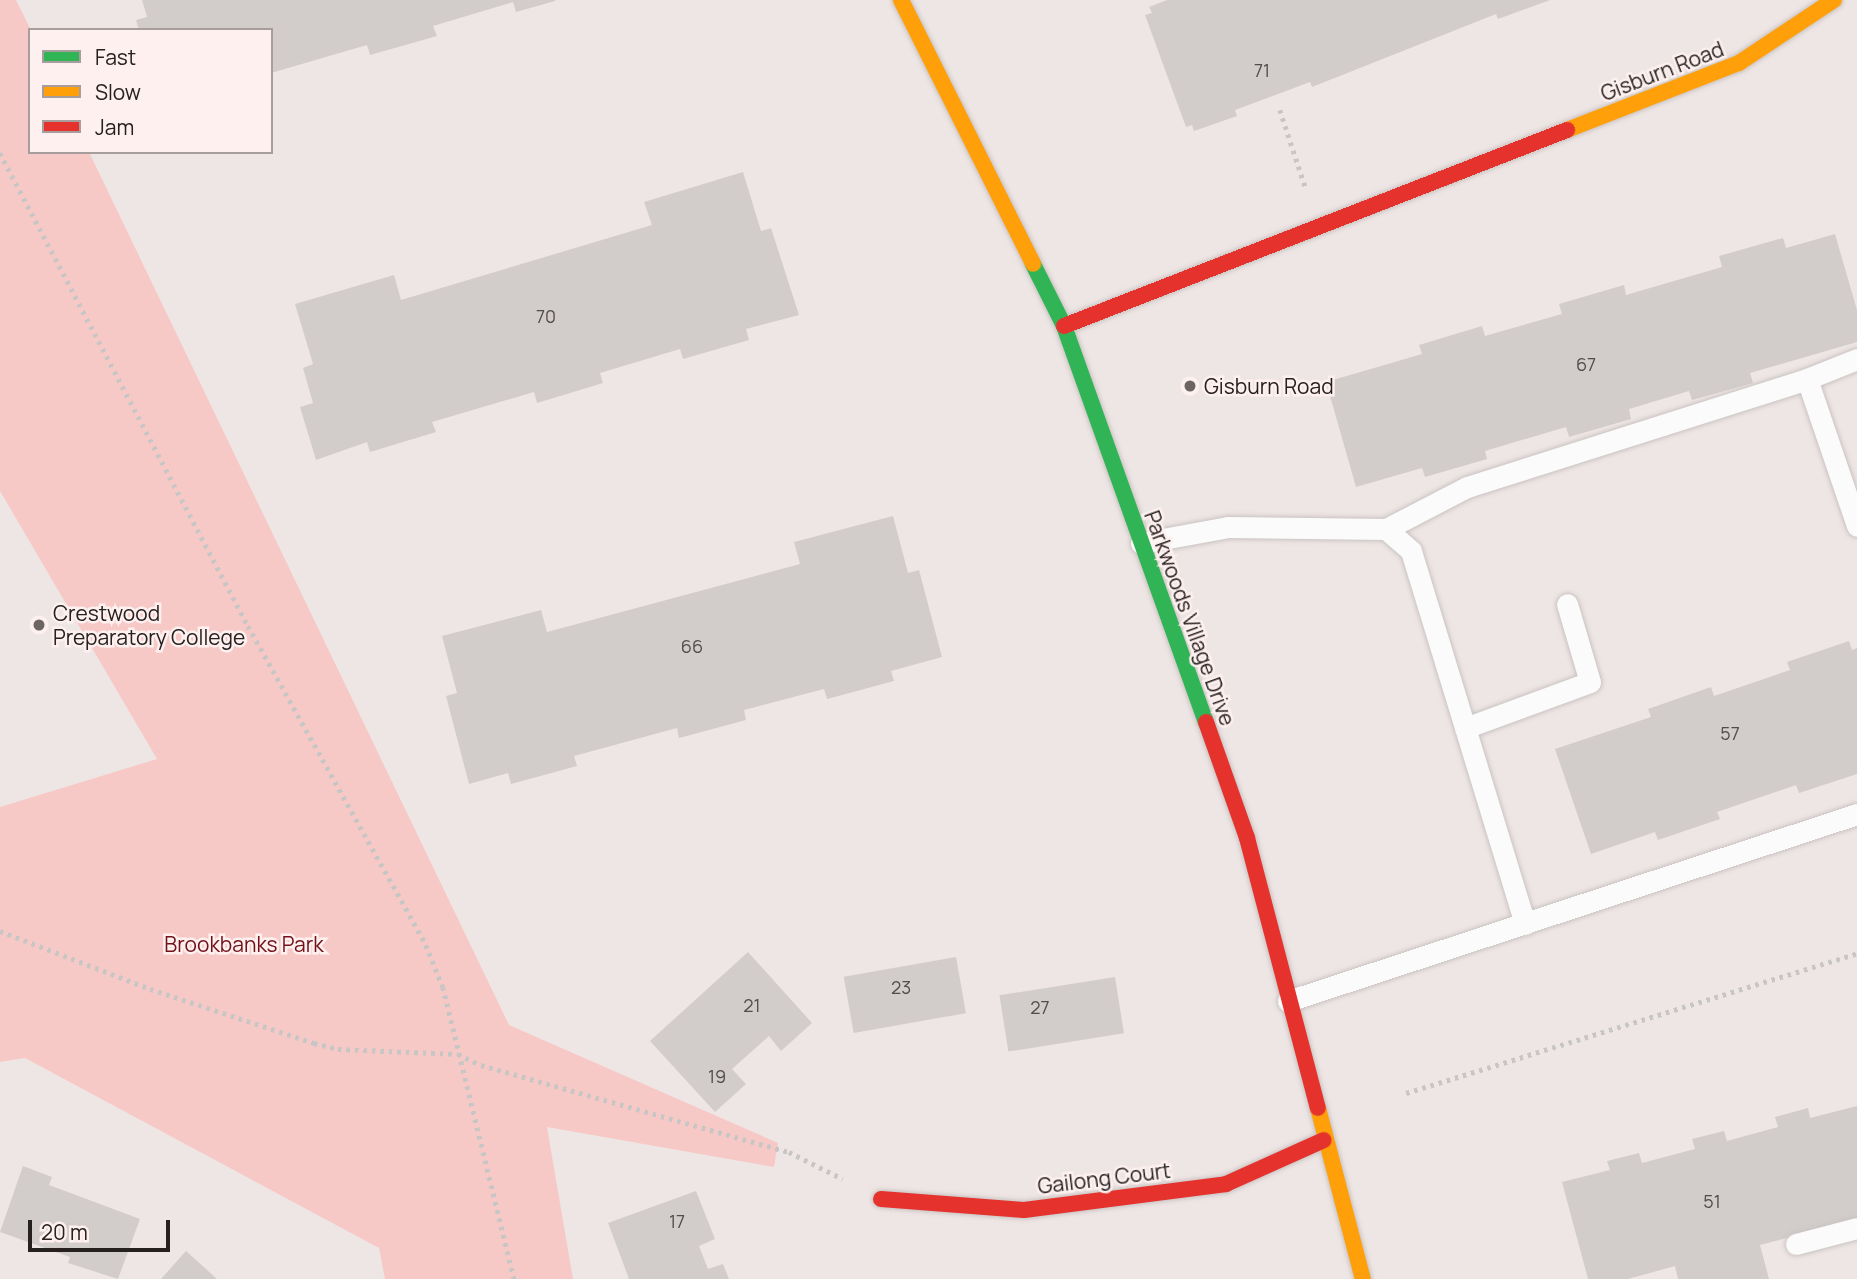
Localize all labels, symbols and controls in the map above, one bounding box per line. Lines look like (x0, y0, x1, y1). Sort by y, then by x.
legend (28, 28, 273, 154)
street label: Gisburn Road (1597, 36, 1727, 106)
text: Fast (95, 43, 136, 71)
house number: 71 (1254, 59, 1270, 81)
text: Slow (95, 78, 141, 106)
text: Jam (95, 113, 134, 141)
house number: 70 (536, 305, 556, 327)
house number: 67 (1576, 353, 1596, 375)
place label: Gisburn Road (1204, 373, 1334, 399)
marker: Gisburn Road (1182, 378, 1198, 394)
street label: Parkwoods Village Drive (1139, 507, 1241, 729)
place label: Crestwood Preparatory College (53, 600, 245, 650)
marker: Crestwood Preparatory College (31, 617, 47, 633)
house number: 66 (681, 635, 703, 657)
house number: 57 (1720, 722, 1740, 744)
park label: Brookbanks Park (164, 931, 324, 957)
house number: 23 (891, 976, 911, 998)
house number: 21 (743, 994, 761, 1016)
house number: 27 (1030, 996, 1050, 1018)
house number: 19 (708, 1065, 726, 1087)
street label: Gailong Court (1036, 1157, 1172, 1199)
house number: 51 (1703, 1190, 1721, 1212)
scale bar (32, 1206, 173, 1250)
house number: 17 (669, 1210, 685, 1232)
text: 20 m (41, 1218, 88, 1246)

